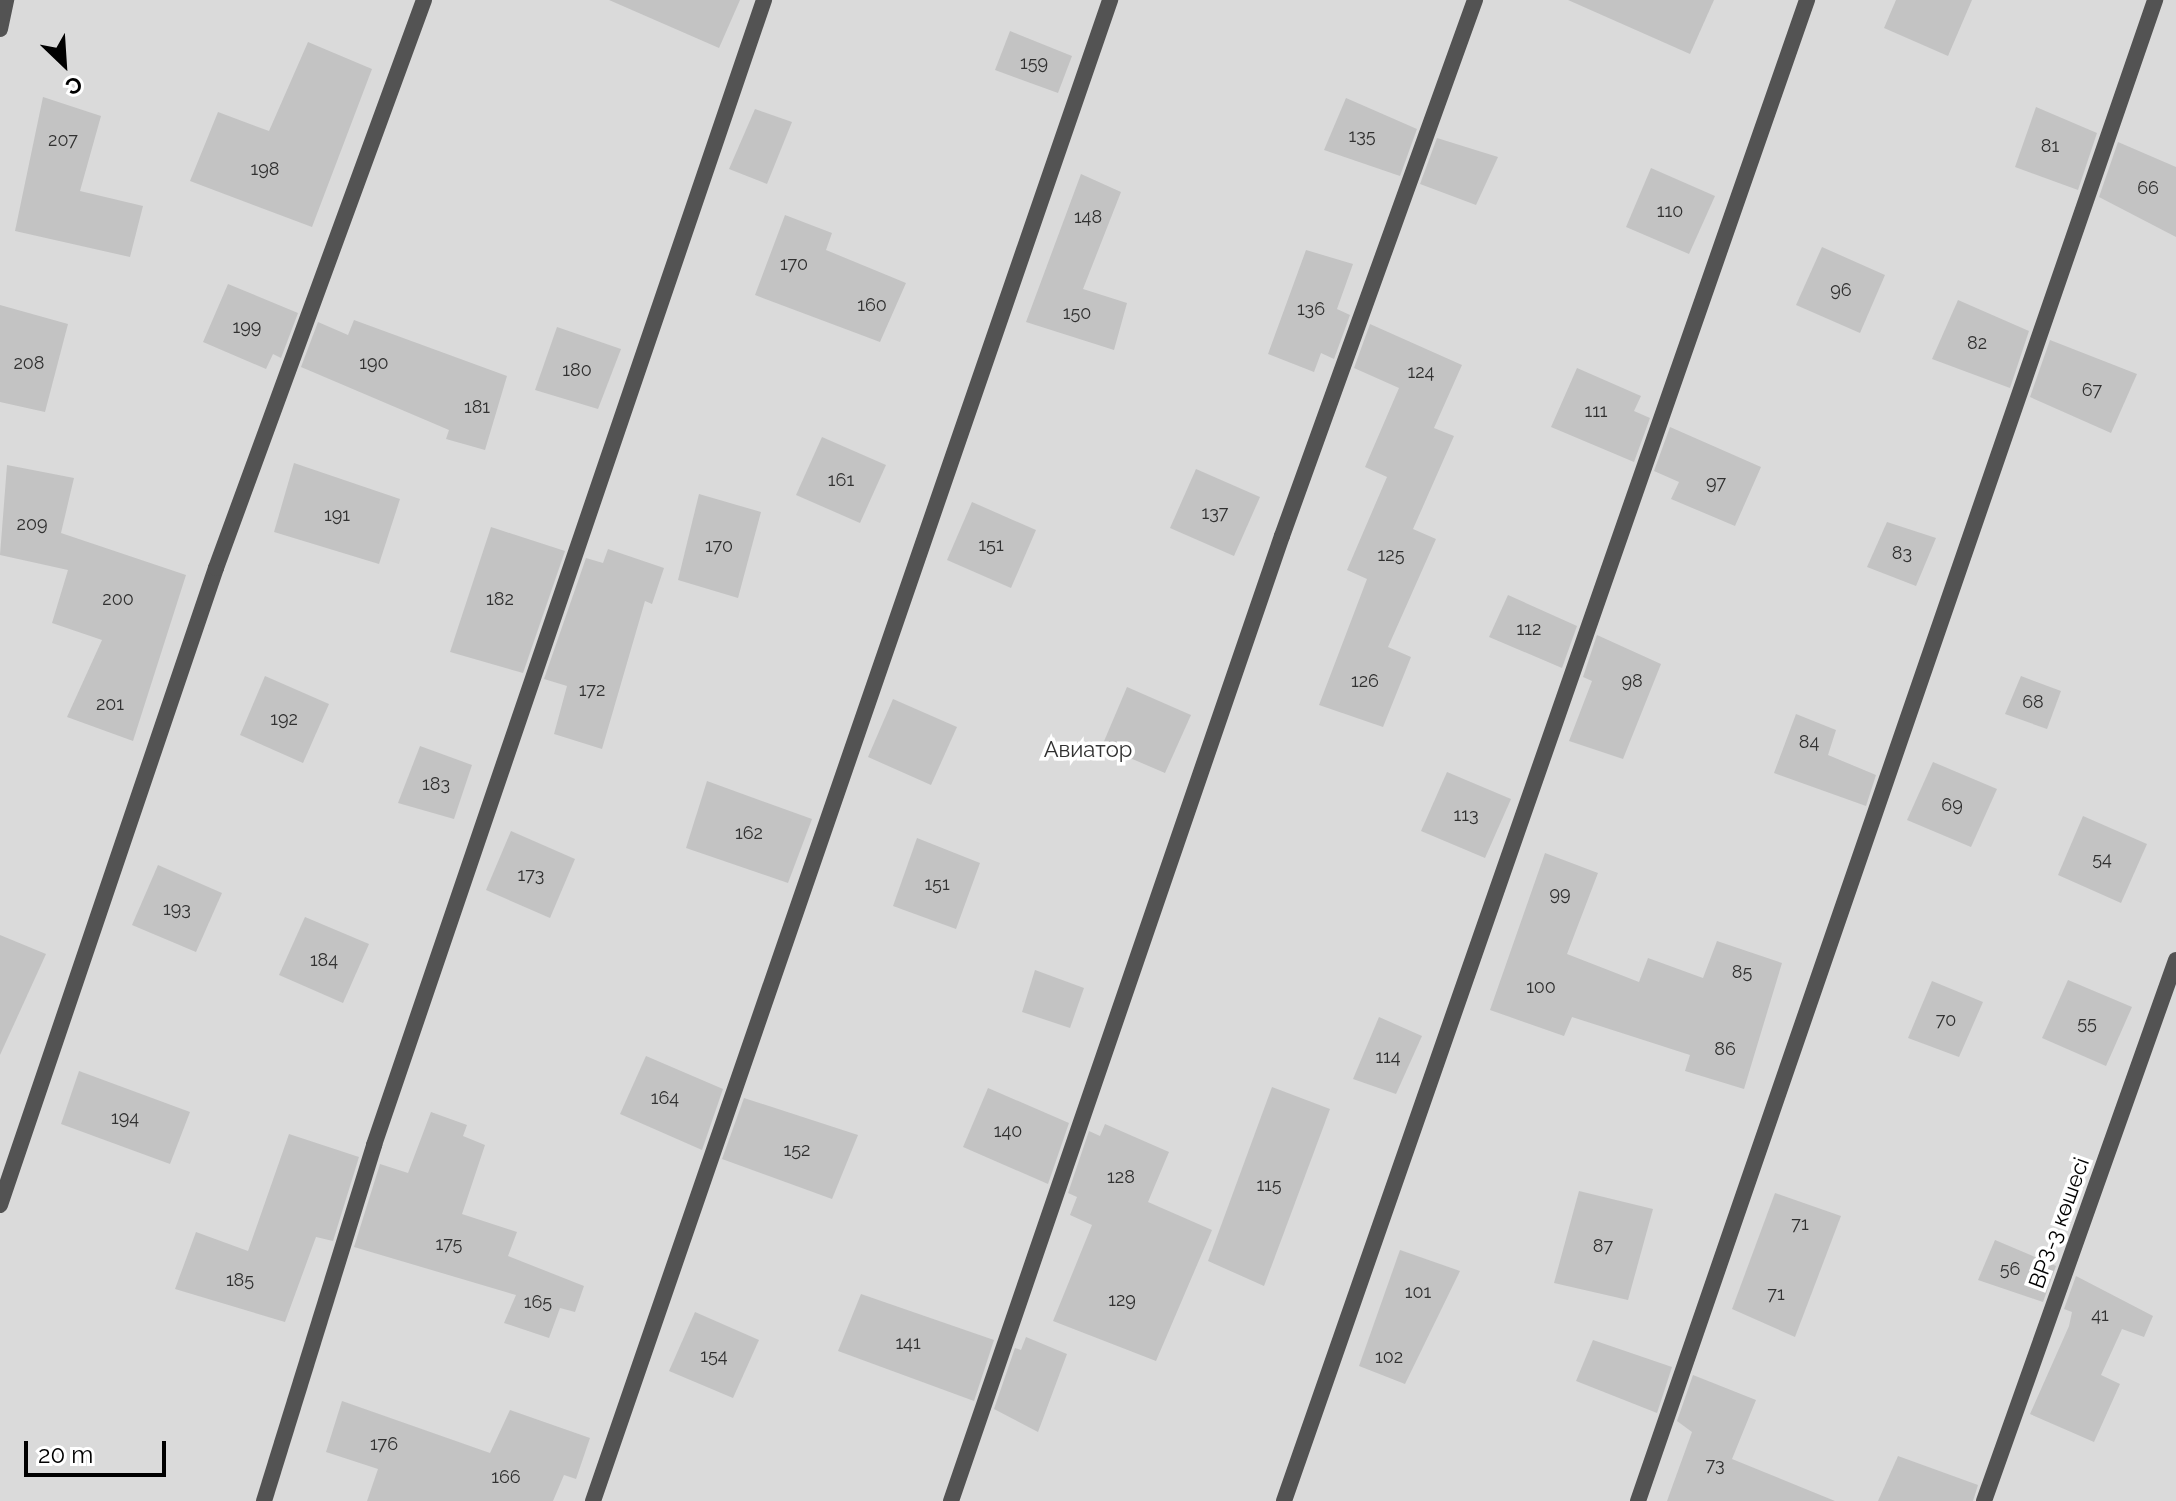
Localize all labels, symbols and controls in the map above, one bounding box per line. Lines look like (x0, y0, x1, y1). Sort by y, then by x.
north arrow (24, 24, 104, 104)
house number: 159 (1020, 52, 1048, 74)
text: С (62, 71, 86, 101)
house number: 135 (1348, 125, 1376, 147)
house number: 207 (48, 129, 78, 151)
house number: 81 (2041, 135, 2059, 157)
house number: 198 (251, 158, 279, 180)
house number: 66 (2137, 177, 2159, 199)
house number: 110 (1657, 200, 1683, 222)
house number: 148 (1074, 206, 1102, 228)
house number: 170 (780, 253, 808, 275)
house number: 96 (1830, 279, 1852, 301)
house number: 160 (857, 294, 887, 316)
house number: 136 (1297, 298, 1325, 320)
house number: 150 (1063, 302, 1091, 324)
house number: 199 (233, 316, 261, 338)
house number: 82 (1967, 332, 1987, 354)
house number: 208 (13, 352, 45, 374)
house number: 190 (359, 352, 389, 374)
house number: 180 (562, 359, 592, 381)
house number: 124 (1408, 361, 1434, 383)
house number: 67 (2082, 379, 2102, 401)
house number: 181 (464, 396, 490, 418)
house number: 111 (1584, 400, 1608, 422)
house number: 161 (828, 469, 854, 491)
house number: 97 (1706, 472, 1726, 494)
house number: 137 (1202, 502, 1228, 524)
house number: 191 (324, 504, 350, 526)
house number: 209 (17, 513, 47, 535)
house number: 151 (978, 534, 1004, 556)
house number: 170 (705, 535, 733, 557)
house number: 83 (1892, 542, 1912, 564)
house number: 125 (1378, 544, 1404, 566)
house number: 200 (102, 588, 134, 610)
house number: 182 (486, 588, 514, 610)
house number: 112 (1517, 618, 1541, 640)
house number: 126 (1351, 670, 1379, 692)
house number: 98 (1621, 670, 1643, 692)
house number: 172 (579, 679, 605, 701)
house number: 68 (2022, 691, 2044, 713)
house number: 201 (96, 693, 124, 715)
house number: 192 (270, 708, 298, 730)
house number: 84 (1799, 731, 1819, 753)
park label: Авиатор (1044, 737, 1132, 763)
house number: 183 (422, 773, 450, 795)
house number: 69 (1941, 794, 1963, 816)
house number: 113 (1453, 804, 1479, 826)
house number: 162 (735, 822, 763, 844)
house number: 54 (2092, 848, 2112, 870)
house number: 173 (518, 864, 544, 886)
house number: 151 (924, 873, 950, 895)
house number: 99 (1549, 883, 1571, 905)
house number: 193 (163, 898, 191, 920)
house number: 184 (310, 949, 338, 971)
house number: 85 (1732, 961, 1752, 983)
house number: 100 (1526, 976, 1556, 998)
house number: 70 (1936, 1009, 1956, 1031)
house number: 55 (2077, 1012, 2097, 1034)
house number: 86 (1714, 1038, 1736, 1060)
house number: 114 (1375, 1046, 1401, 1068)
house number: 164 (651, 1087, 679, 1109)
house number: 194 (111, 1107, 139, 1129)
house number: 140 (994, 1120, 1022, 1142)
house number: 152 (784, 1139, 810, 1161)
street label: ВРЗ-3 көшесі (2023, 1154, 2095, 1292)
house number: 128 (1107, 1166, 1135, 1188)
house number: 115 (1256, 1174, 1282, 1196)
house number: 71 (1791, 1213, 1809, 1235)
house number: 175 (436, 1233, 462, 1255)
house number: 87 (1593, 1235, 1613, 1257)
house number: 56 (2000, 1258, 2020, 1280)
house number: 185 (226, 1269, 254, 1291)
house number: 101 (1405, 1281, 1431, 1303)
house number: 71 (1767, 1283, 1785, 1305)
house number: 129 (1108, 1289, 1136, 1311)
house number: 165 (524, 1291, 552, 1313)
house number: 41 (2091, 1304, 2109, 1326)
house number: 141 (895, 1332, 921, 1354)
house number: 154 (700, 1345, 728, 1367)
house number: 102 (1375, 1346, 1403, 1368)
scale bar (28, 1425, 170, 1475)
house number: 176 (370, 1433, 398, 1455)
text: 20 m (38, 1440, 93, 1469)
house number: 73 (1705, 1454, 1725, 1476)
house number: 166 (491, 1466, 521, 1488)

